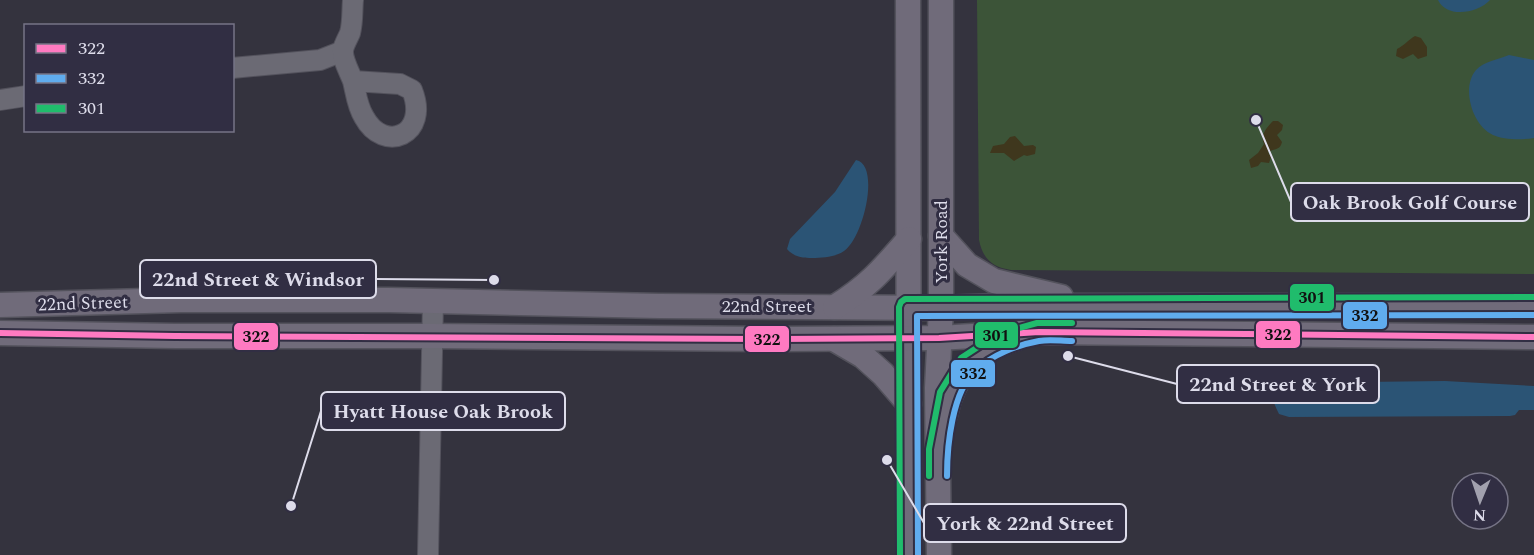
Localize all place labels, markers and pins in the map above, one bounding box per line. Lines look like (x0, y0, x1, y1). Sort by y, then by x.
callout: Oak Brook Golf Course (1291, 183, 1529, 221)
callout: 22nd Street & Windsor (140, 260, 376, 298)
callout: 22nd Street & York (1177, 365, 1379, 403)
callout: Hyatt House Oak Brook (321, 392, 565, 430)
callout: York & 22nd Street (924, 504, 1126, 542)

